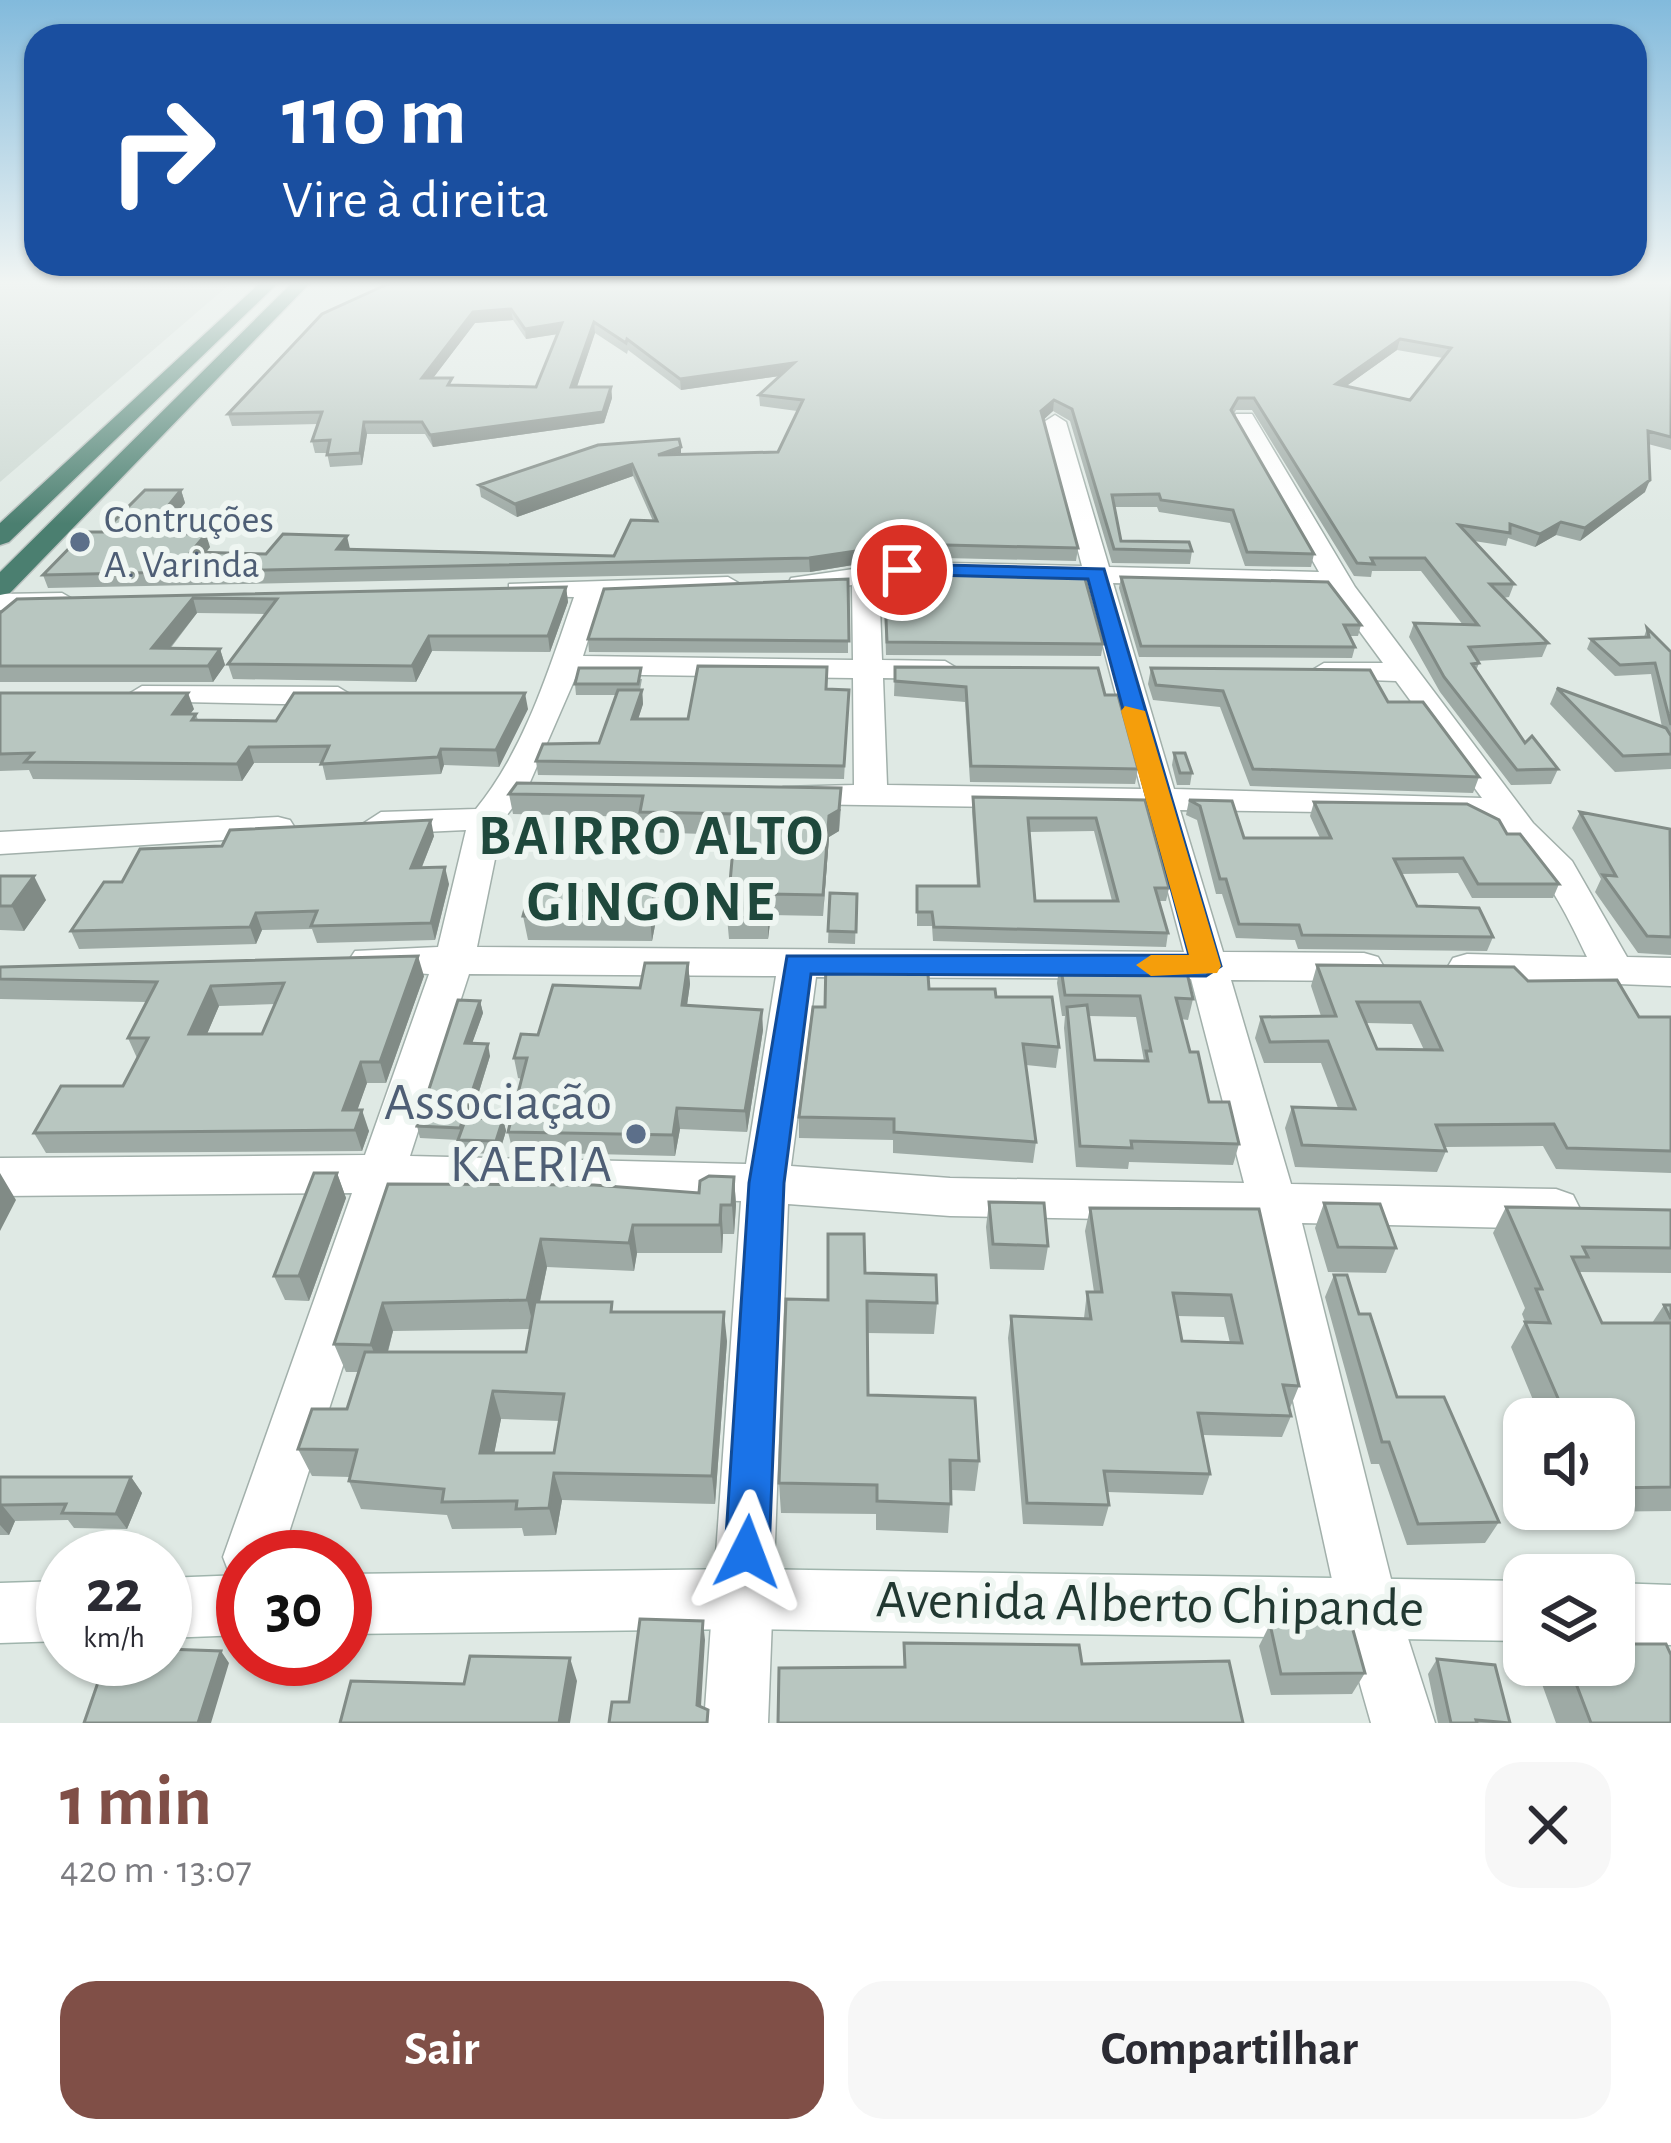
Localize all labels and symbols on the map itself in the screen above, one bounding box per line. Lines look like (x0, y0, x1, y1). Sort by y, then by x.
place label: Contruções A. Varinda (104, 501, 274, 585)
pin (851, 519, 953, 621)
marker: Contruções A. Varinda (67, 529, 93, 555)
district label: BAIRRO ALTO GINGONE (478, 808, 826, 931)
place label: Associação KAERIA (384, 1076, 612, 1192)
marker: Associação KAERIA (623, 1121, 649, 1147)
position arrow (684, 1489, 810, 1615)
speed limit sign: 30 (216, 1530, 372, 1686)
street label: Avenida Alberto Chipande (875, 1573, 1425, 1637)

